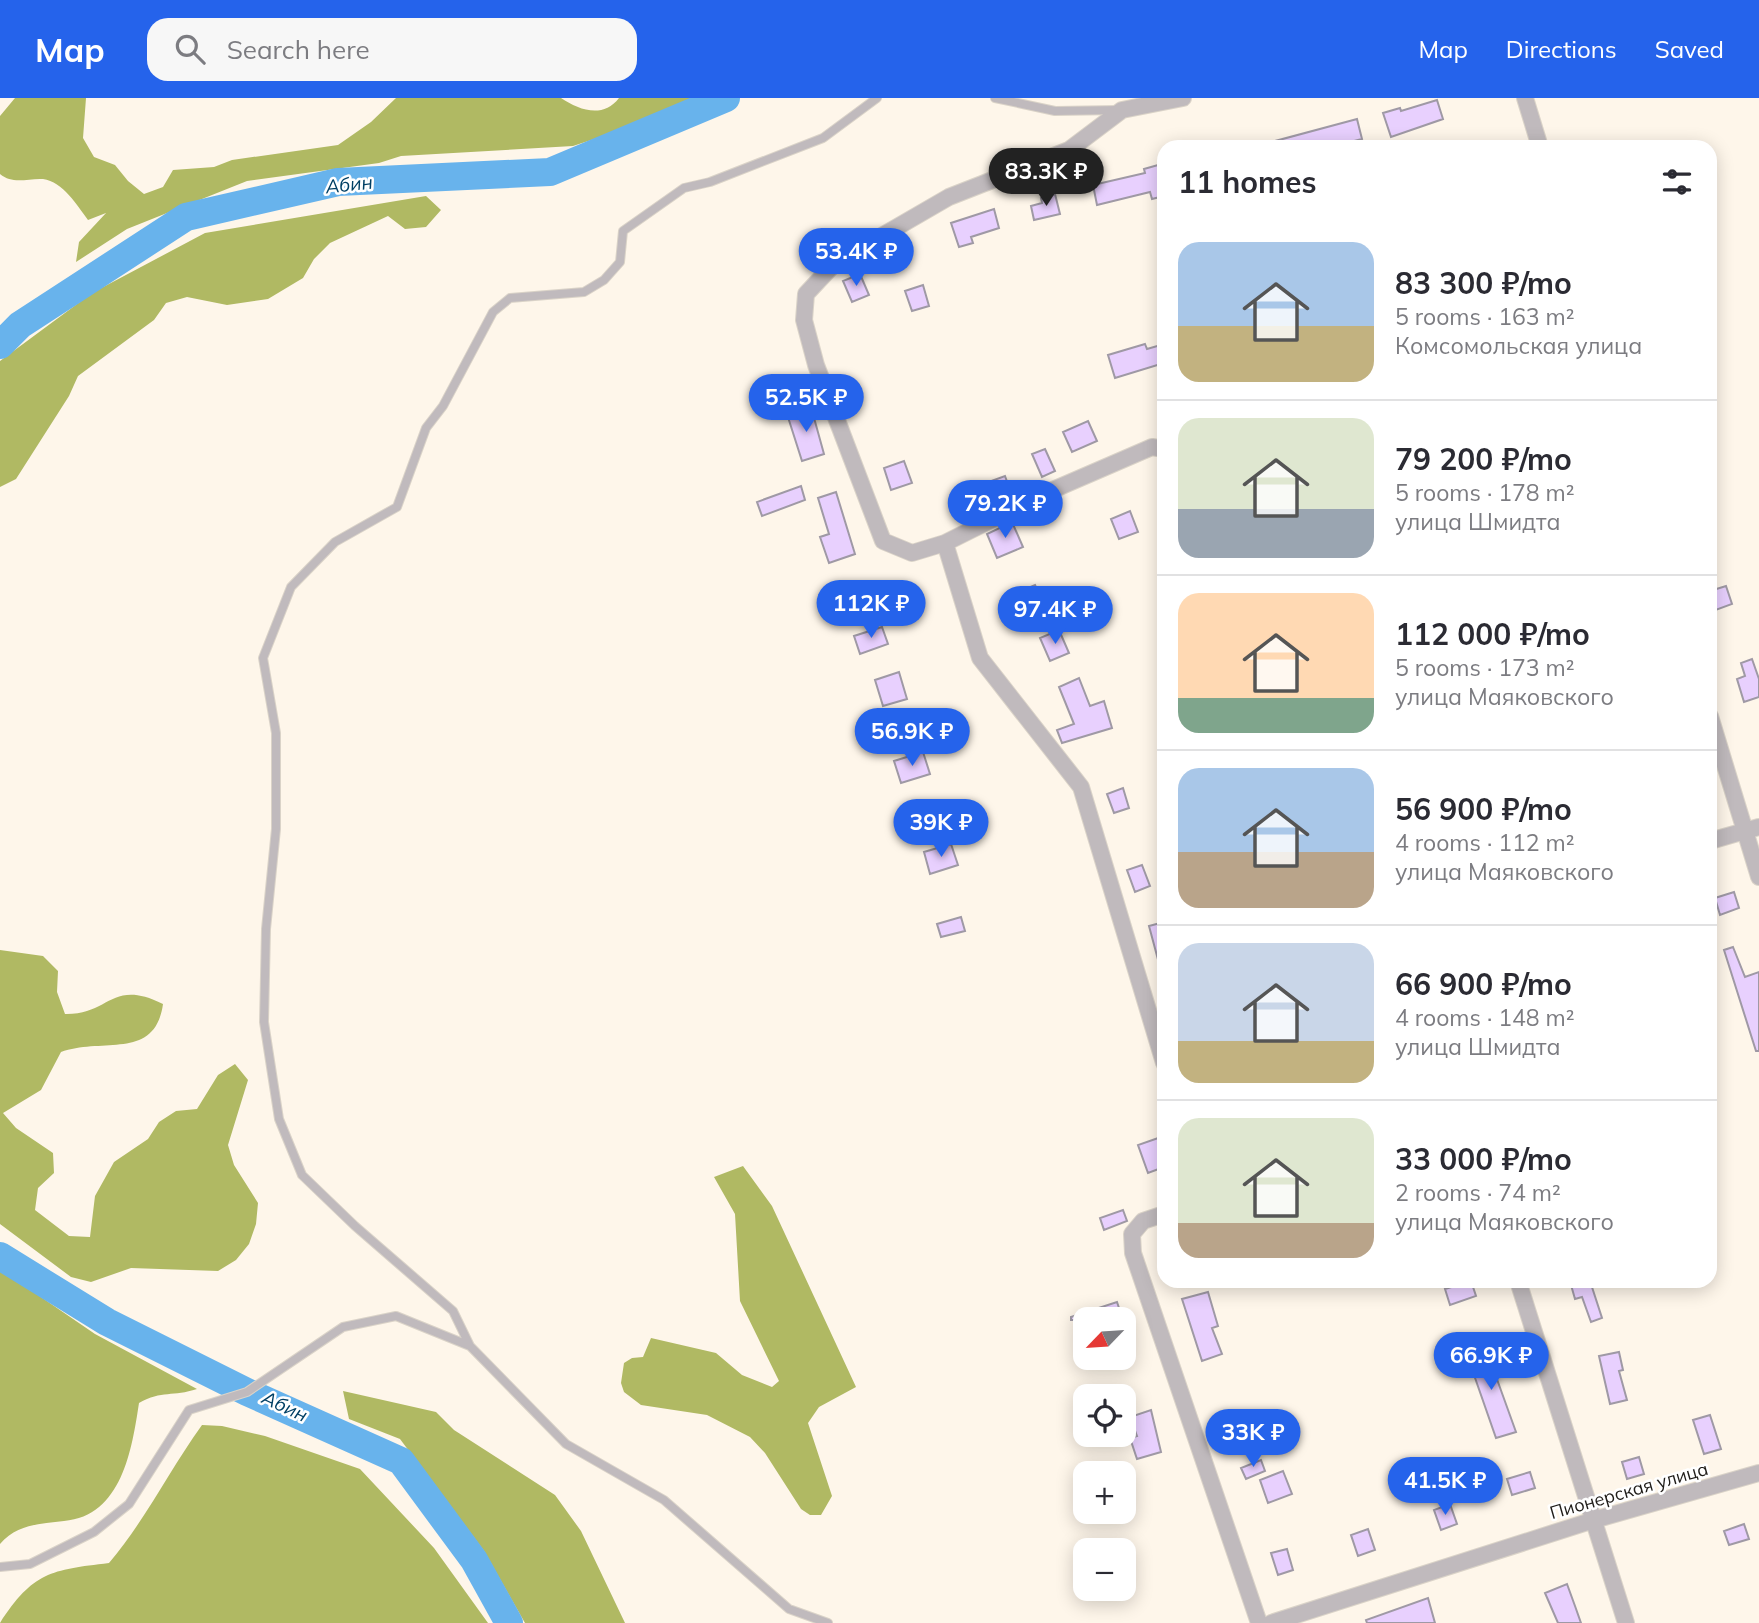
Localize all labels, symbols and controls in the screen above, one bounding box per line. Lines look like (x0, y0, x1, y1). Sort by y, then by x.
search box (147, 18, 637, 81)
text: Map (35, 29, 105, 70)
icon: search (171, 30, 209, 68)
text: Search here (227, 33, 370, 66)
text: Map (1418, 34, 1468, 64)
text: Directions (1506, 34, 1617, 64)
text: Saved (1655, 34, 1724, 64)
pin: 83.3K ₽ (981, 148, 1111, 208)
text: 83.3K ₽ (1005, 156, 1087, 185)
text: 11 homes (1178, 163, 1317, 201)
icon: filters (1658, 163, 1696, 201)
water label: Абин (323, 170, 374, 199)
pin: 53.4K ₽ (791, 228, 921, 288)
text: 53.4K ₽ (815, 236, 897, 265)
text: 83 300 ₽/mo (1395, 264, 1572, 302)
icon: home (1234, 270, 1318, 354)
text: 5 rooms · 163 m² (1395, 302, 1575, 331)
text: Комсомольская улица (1395, 331, 1642, 360)
pin: 52.5K ₽ (741, 374, 871, 434)
text: 52.5K ₽ (765, 382, 847, 411)
text: 79 200 ₽/mo (1395, 440, 1572, 478)
icon: home (1234, 446, 1318, 530)
text: 5 rooms · 178 m² (1395, 478, 1575, 507)
pin: 79.2K ₽ (940, 480, 1070, 540)
text: 79.2K ₽ (964, 488, 1046, 517)
text: улица Шмидта (1395, 507, 1561, 536)
pin: 112K ₽ (814, 580, 928, 640)
pin: 97.4K ₽ (990, 587, 1120, 646)
text: 112K ₽ (833, 588, 909, 617)
text: 97.4K ₽ (1014, 594, 1096, 623)
text: 112 000 ₽/mo (1395, 615, 1590, 653)
icon: home (1234, 621, 1318, 705)
text: 5 rooms · 173 m² (1395, 653, 1575, 682)
text: улица Маяковского (1395, 682, 1614, 711)
pin: 56.9K ₽ (847, 708, 977, 768)
text: 56.9K ₽ (871, 716, 953, 745)
text: 56 900 ₽/mo (1395, 790, 1572, 828)
icon: home (1234, 796, 1318, 880)
pin: 39K ₽ (892, 800, 990, 859)
text: 39K ₽ (909, 807, 973, 836)
text: 4 rooms · 112 m² (1395, 828, 1575, 857)
text: улица Маяковского (1395, 857, 1614, 886)
text: 66 900 ₽/mo (1395, 965, 1572, 1003)
icon: home (1234, 971, 1318, 1055)
text: 4 rooms · 148 m² (1395, 1003, 1575, 1032)
text: улица Шмидта (1395, 1032, 1561, 1061)
text: 33 000 ₽/mo (1395, 1140, 1572, 1178)
icon: home (1234, 1146, 1318, 1230)
text: 2 rooms · 74 m² (1395, 1178, 1561, 1207)
text: улица Маяковского (1395, 1207, 1614, 1236)
north arrow (1073, 1307, 1136, 1370)
map controls (1073, 1307, 1136, 1601)
pin: 66.9K ₽ (1426, 1332, 1556, 1392)
text: 66.9K ₽ (1450, 1340, 1532, 1369)
button: locate (1073, 1384, 1136, 1447)
water label: Абин (258, 1385, 312, 1427)
pin: 33K ₽ (1204, 1410, 1302, 1469)
text: 33K ₽ (1221, 1417, 1285, 1446)
street label: Пионерская улица (1547, 1457, 1711, 1524)
pin: 41.5K ₽ (1380, 1458, 1510, 1517)
button: + (1073, 1461, 1136, 1524)
text: 41.5K ₽ (1404, 1465, 1486, 1494)
button: − (1073, 1538, 1136, 1601)

